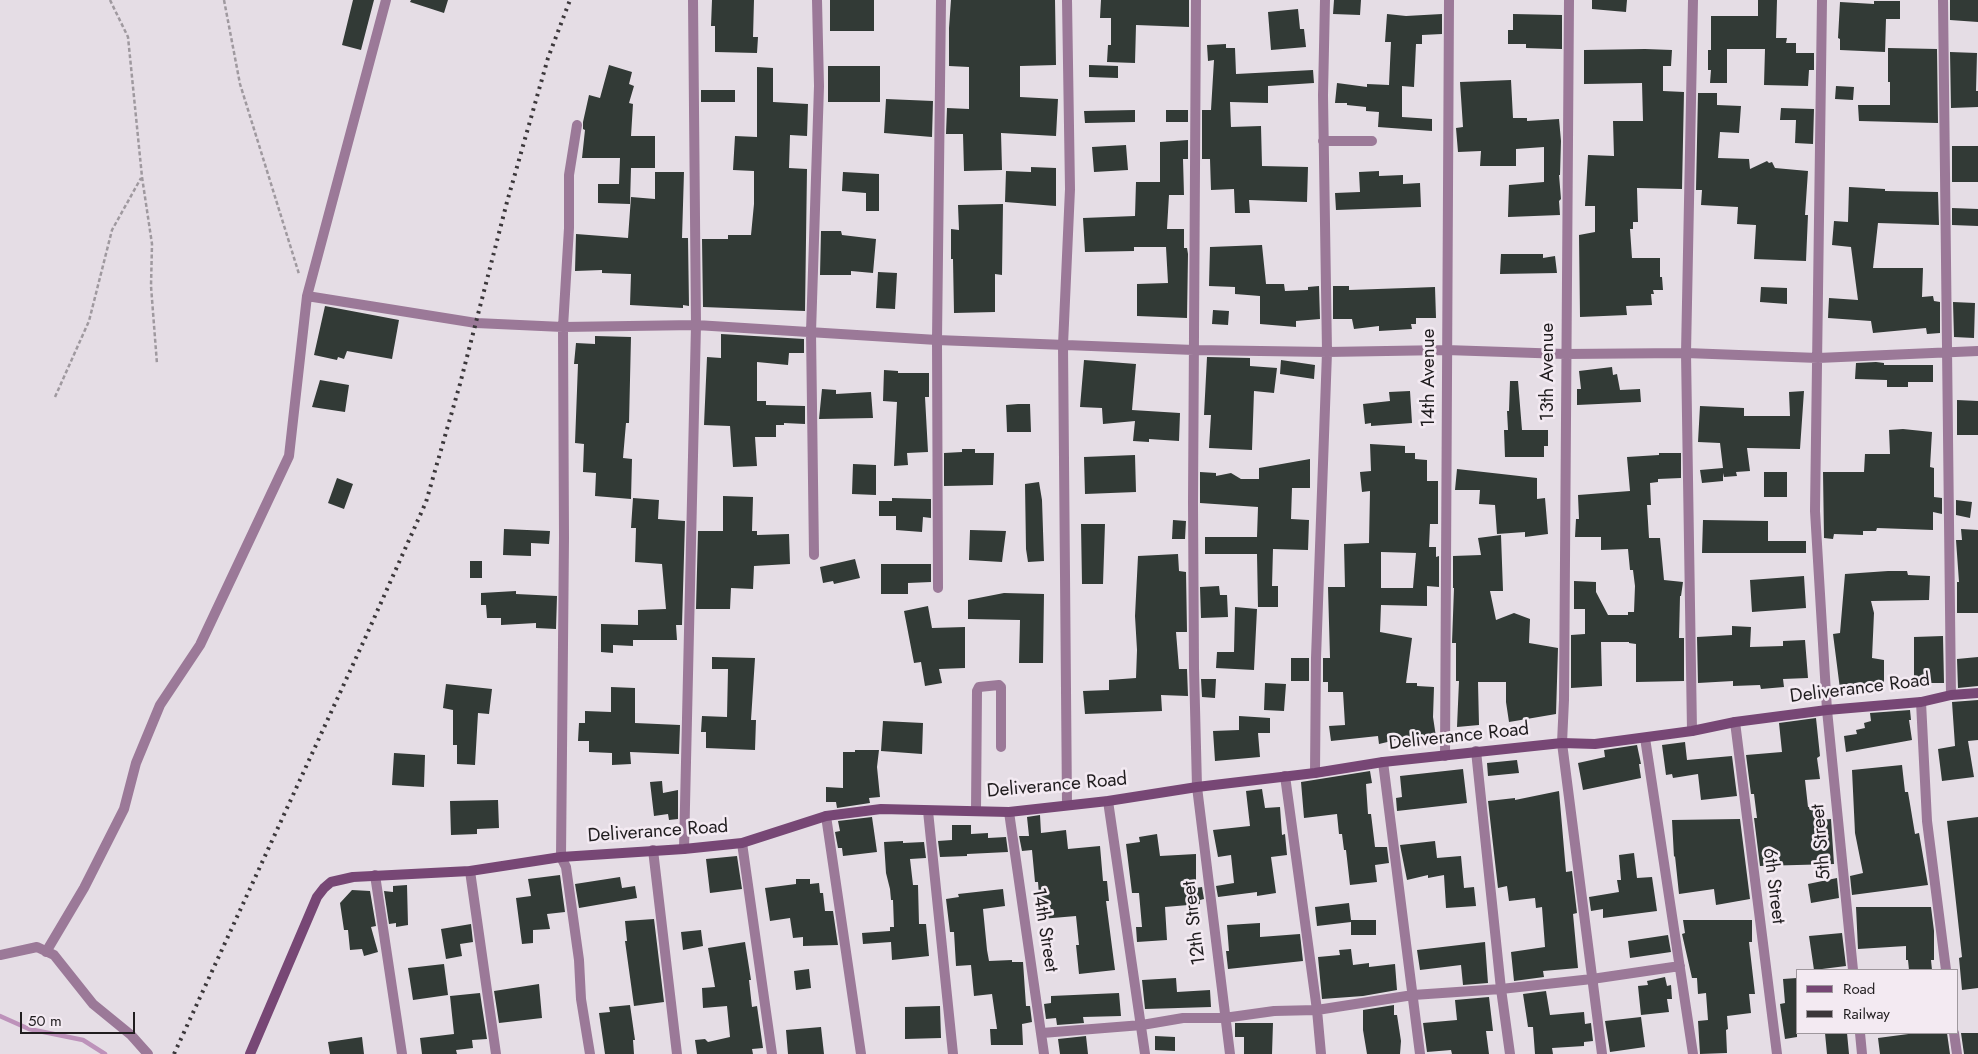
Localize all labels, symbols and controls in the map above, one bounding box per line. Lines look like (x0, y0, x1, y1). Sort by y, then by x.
street label: 13th Avenue (1537, 323, 1559, 421)
street label: 14th Avenue (1418, 328, 1440, 428)
street label: Deliverance Road (1789, 669, 1931, 709)
street label: Deliverance Road (1388, 718, 1530, 756)
street label: Deliverance Road (986, 768, 1128, 804)
street label: 5th Street (1807, 803, 1837, 881)
street label: Deliverance Road (587, 816, 729, 848)
street label: 6th Street (1757, 847, 1789, 925)
street label: 12th Street (1179, 879, 1211, 967)
street label: 14th Street (1026, 886, 1062, 974)
legend (1796, 969, 1958, 1034)
text: Road (1843, 978, 1875, 1000)
scale bar (22, 1002, 138, 1034)
text: Railway (1843, 1003, 1890, 1025)
text: 50 m (28, 1010, 62, 1032)

